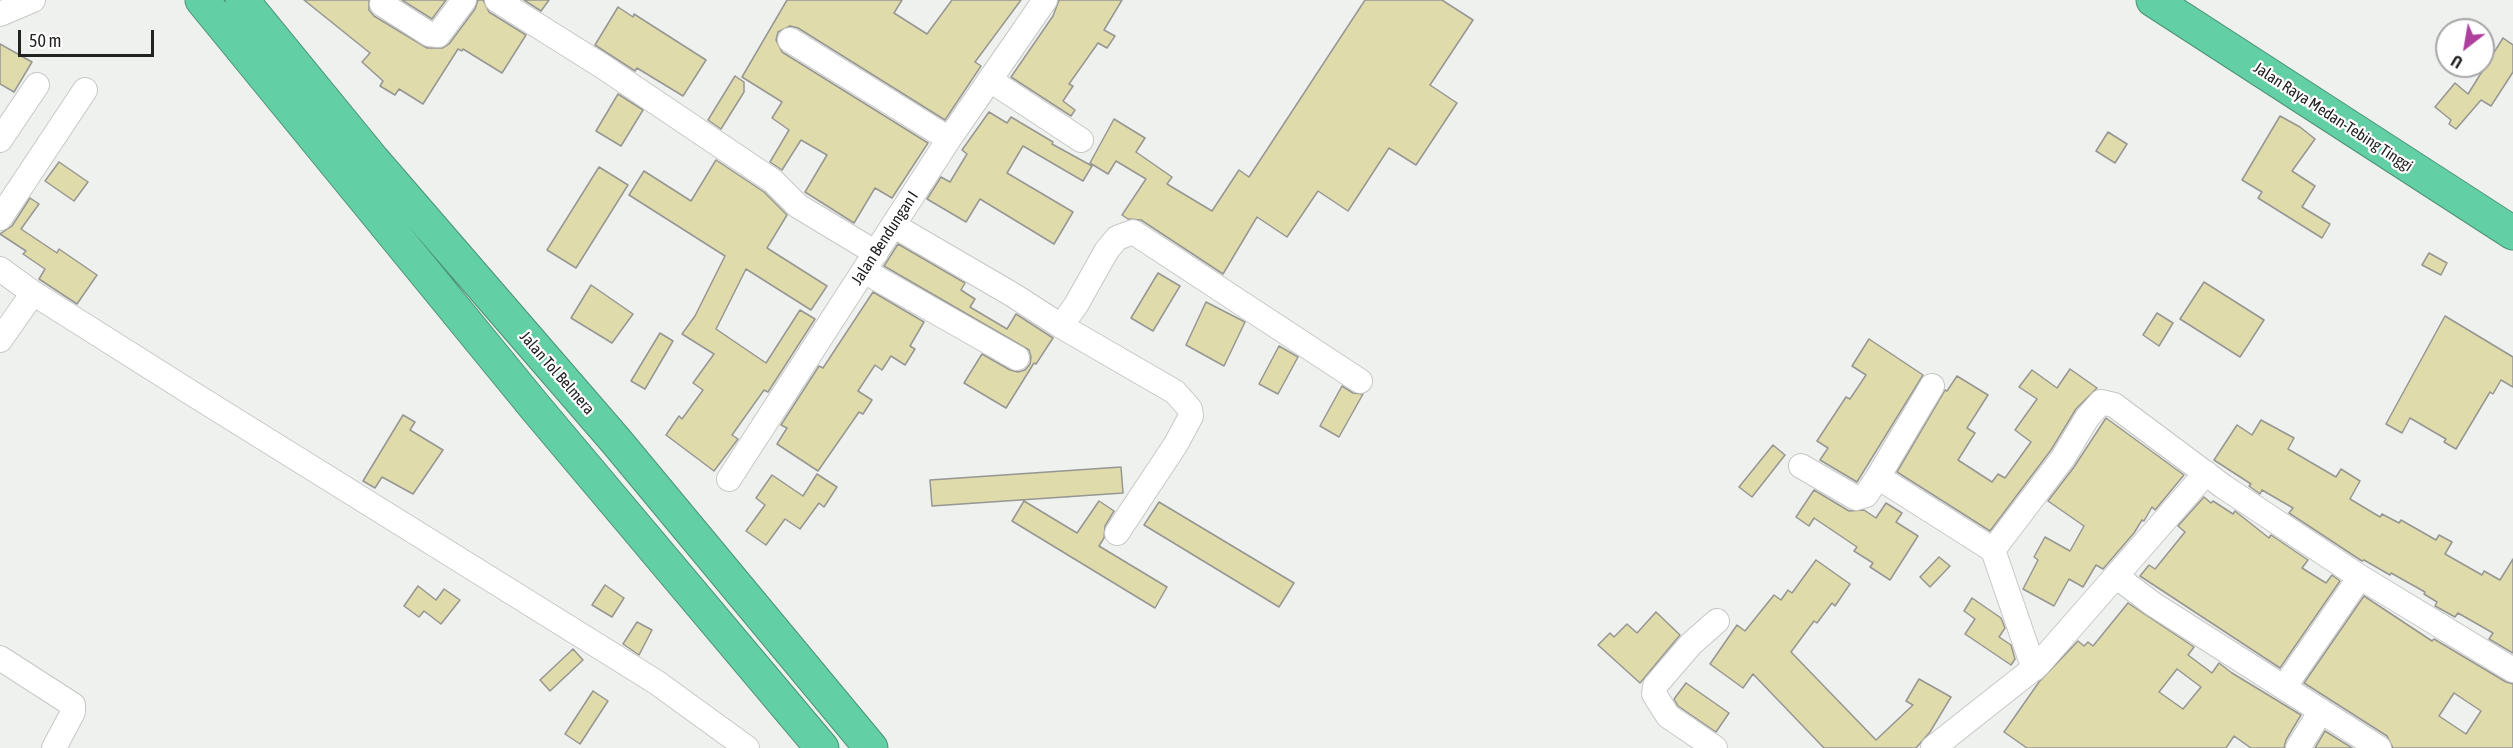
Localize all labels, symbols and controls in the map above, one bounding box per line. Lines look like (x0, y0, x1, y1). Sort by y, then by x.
scale bar (21, 18, 158, 56)
north arrow (2435, 18, 2495, 78)
text: 50 m (29, 30, 61, 51)
text: U (2448, 52, 2465, 72)
street label: Jalan Raya Medan-Tebing Tinggi (2250, 58, 2416, 176)
street label: Jalan Bendungan I (848, 188, 922, 288)
street label: Jalan Tol Belmera (516, 327, 598, 419)

